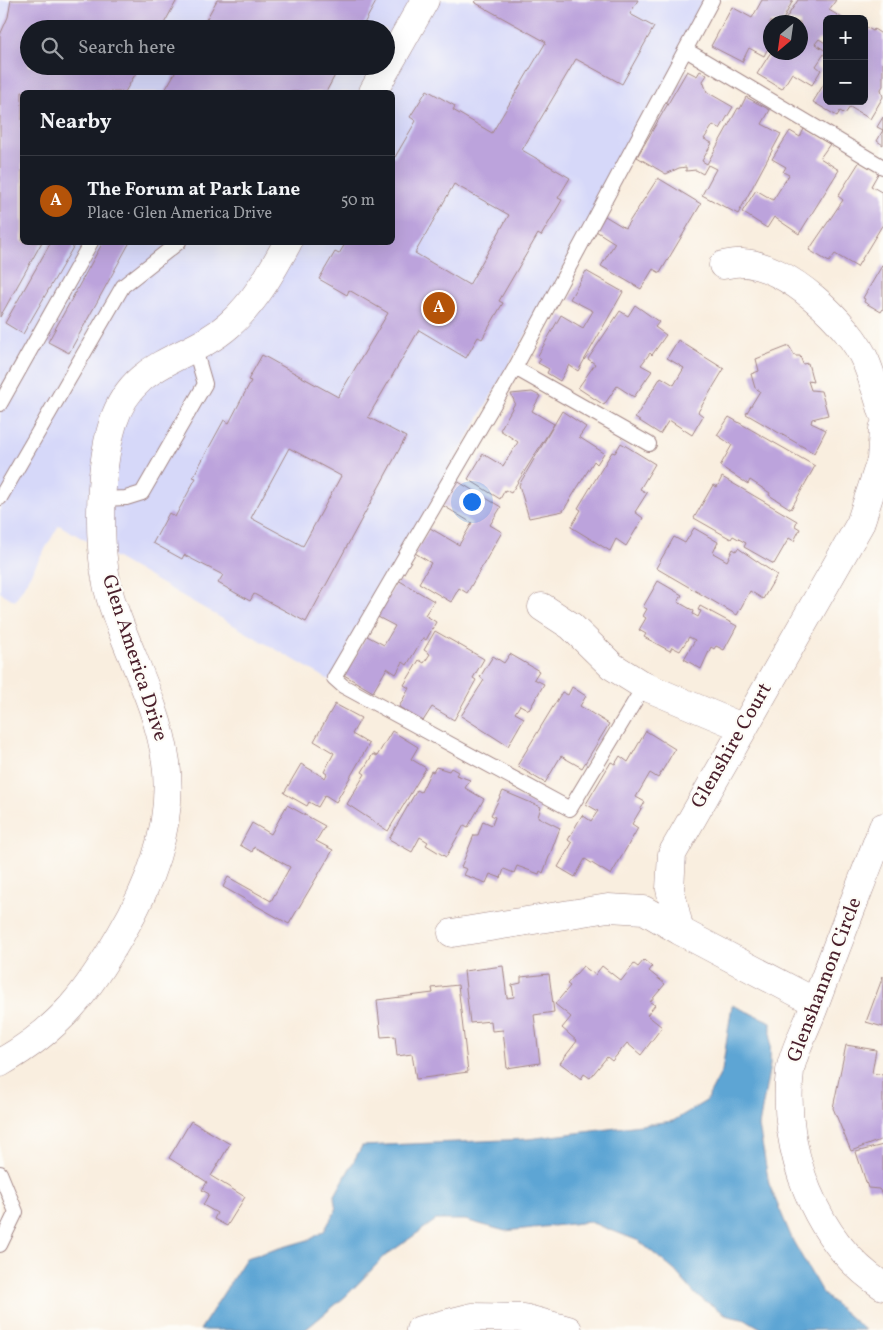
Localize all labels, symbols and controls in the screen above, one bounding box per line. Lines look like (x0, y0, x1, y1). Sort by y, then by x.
north arrow (763, 15, 808, 60)
map controls (823, 15, 868, 105)
button: + (823, 15, 868, 60)
search box (20, 20, 395, 75)
icon: search (38, 34, 66, 62)
text: Search here (78, 35, 175, 61)
button: − (823, 60, 868, 105)
text: Nearby (40, 108, 111, 137)
text: The Forum at Park Lane (87, 177, 300, 203)
text: A (50, 190, 62, 212)
text: 50 m (341, 190, 375, 212)
text: Place · Glen America Drive (87, 203, 272, 225)
pin: A (423, 289, 455, 327)
your location (459, 489, 485, 515)
street label: Glen America Drive (94, 571, 174, 745)
street label: Glenshire Court (685, 678, 779, 814)
street label: Glenshannon Circle (781, 894, 869, 1066)

